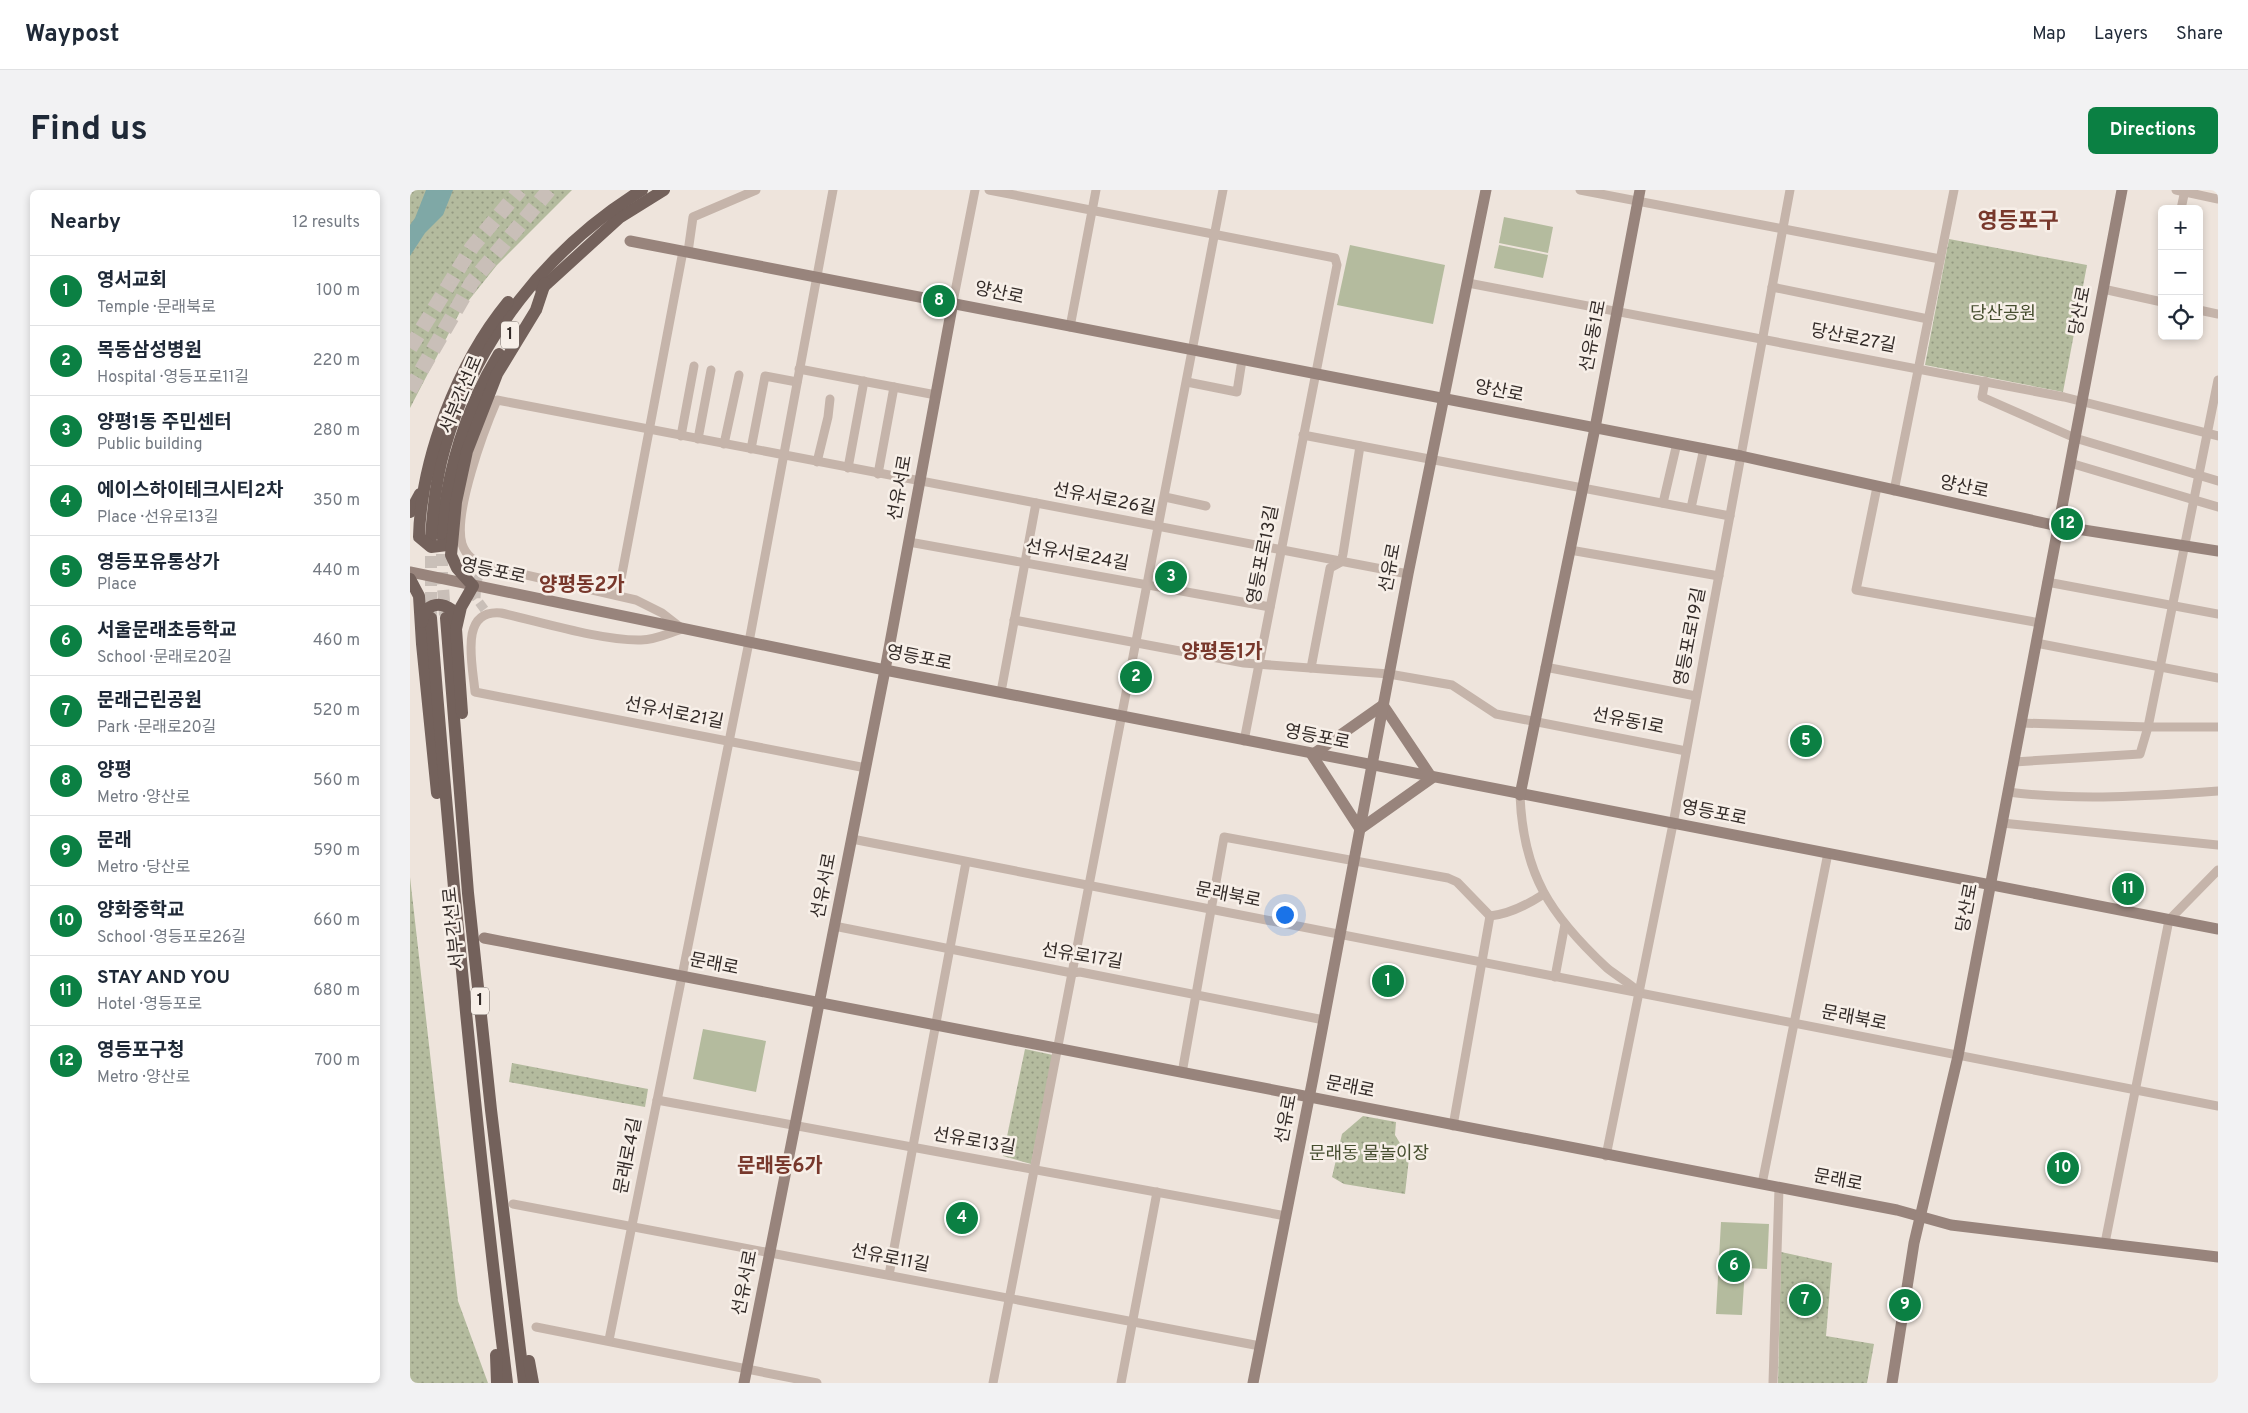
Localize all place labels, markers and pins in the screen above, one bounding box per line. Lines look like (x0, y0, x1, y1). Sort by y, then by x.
pin: 8 (923, 282, 955, 320)
pin: 12 (2051, 505, 2083, 543)
pin: 3 (1155, 558, 1187, 596)
pin: 2 (1120, 658, 1152, 696)
pin: 5 (1790, 722, 1822, 760)
pin: 11 (2112, 870, 2144, 908)
pin: 1 (1372, 962, 1404, 1000)
pin: 10 (2047, 1149, 2079, 1187)
pin: 4 (946, 1199, 978, 1237)
pin: 6 (1718, 1247, 1750, 1285)
pin: 7 (1789, 1281, 1821, 1319)
pin: 9 (1889, 1286, 1921, 1324)

